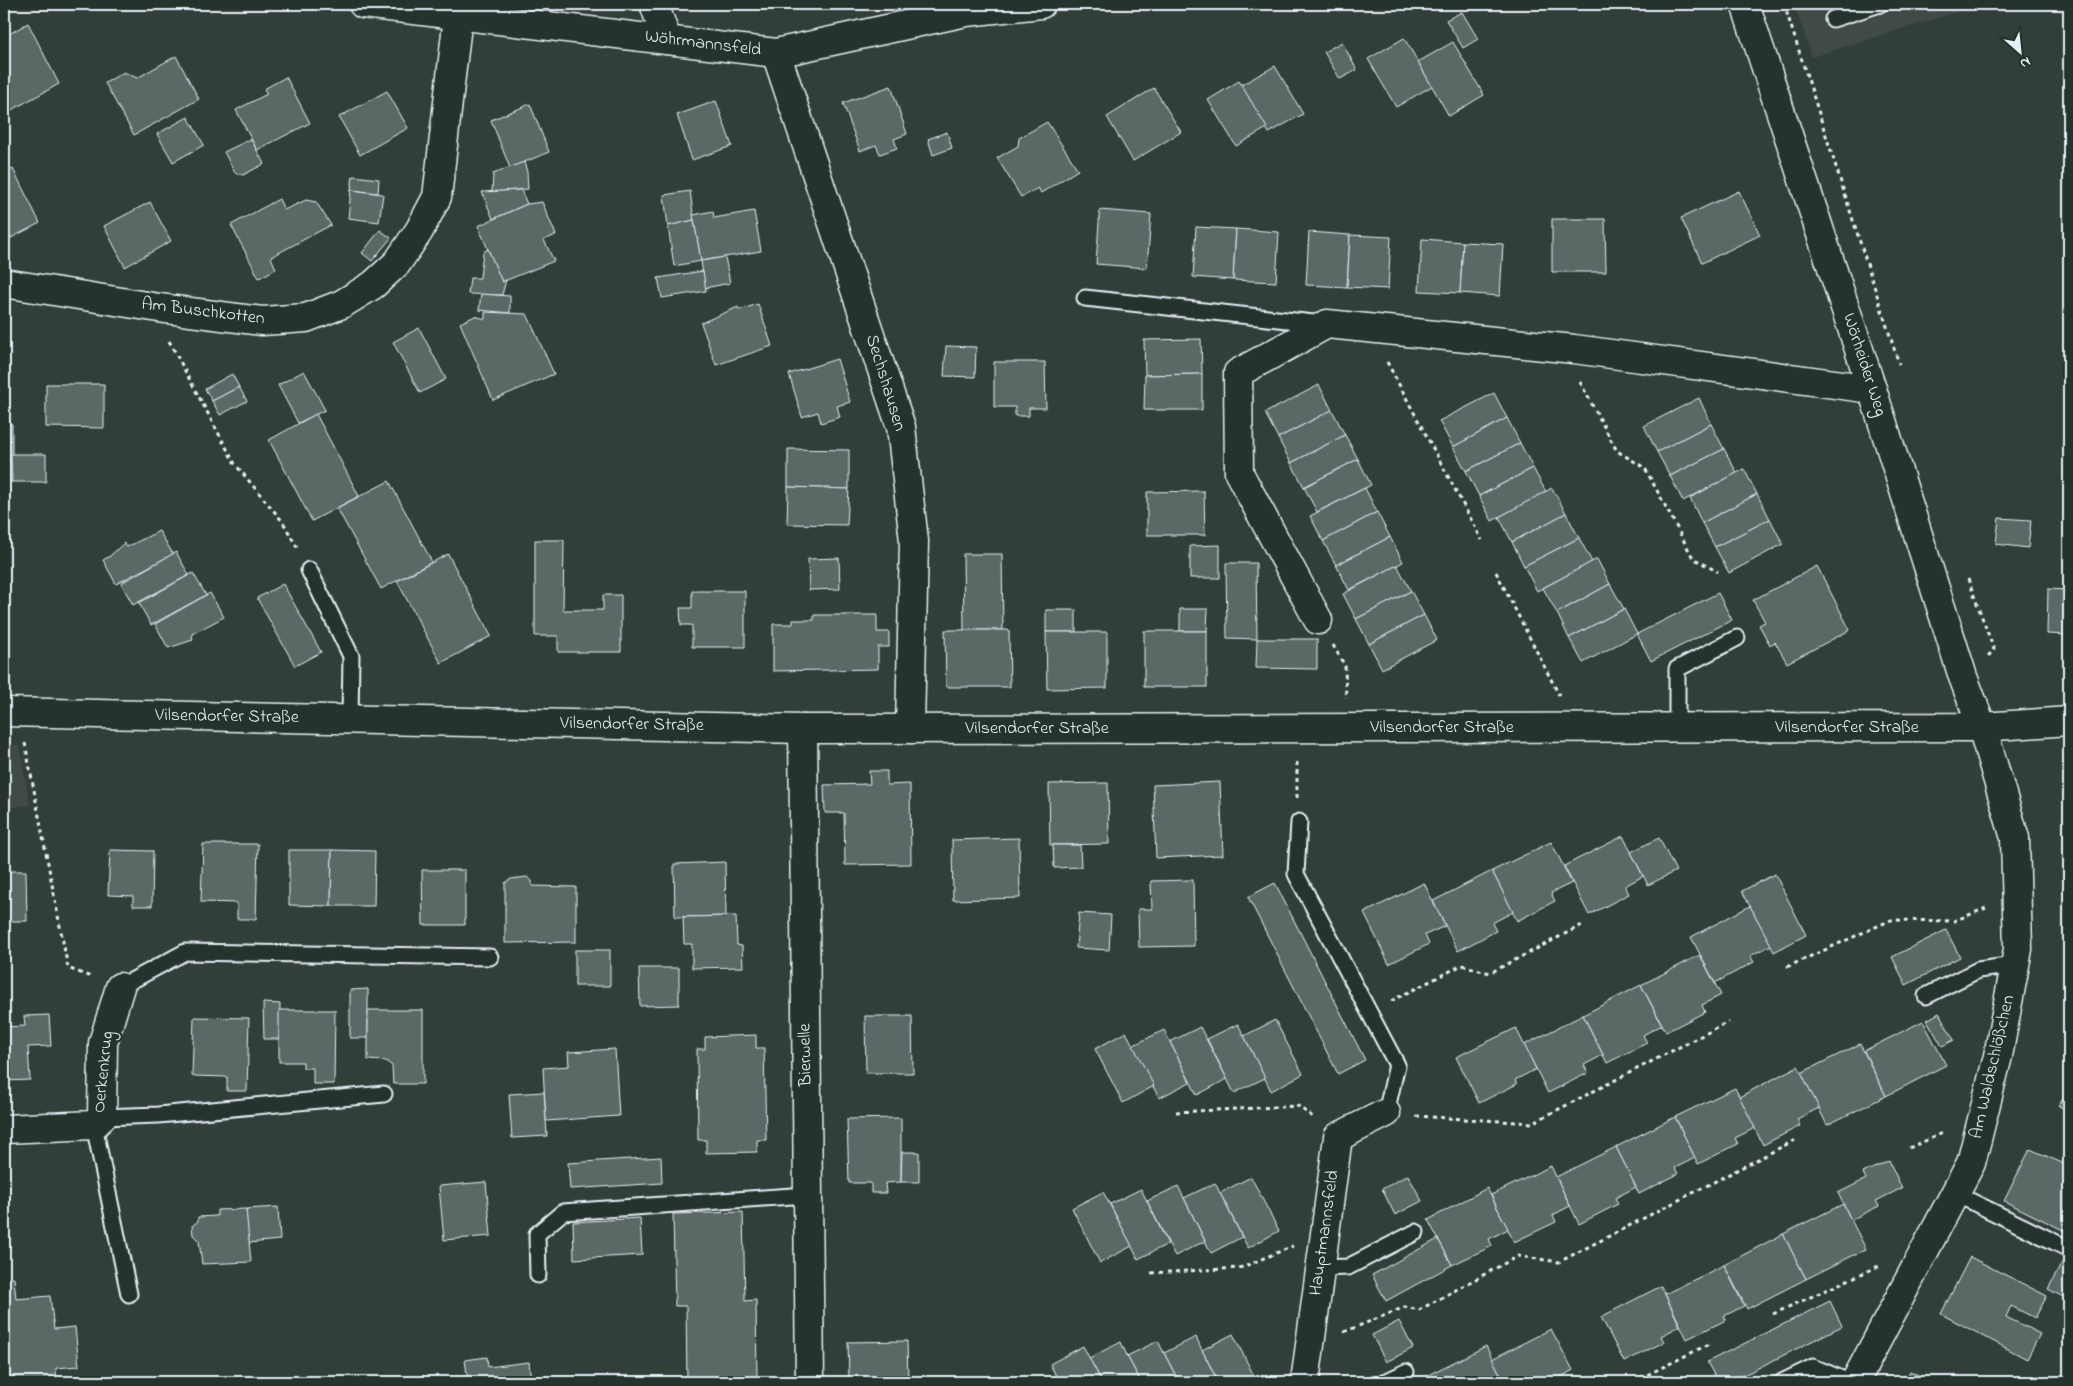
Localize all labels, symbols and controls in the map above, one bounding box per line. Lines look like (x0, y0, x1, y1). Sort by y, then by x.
street label: Wöhrmannsfeld (643, 24, 763, 64)
north arrow (1996, 28, 2046, 78)
text: N (2016, 51, 2034, 74)
street label: Am Buschkotten (140, 292, 266, 332)
street label: Wörheider Weg (1834, 310, 1893, 420)
street label: Sechshausen (858, 331, 912, 435)
street label: Vilsendorfer Straße (154, 703, 300, 731)
street label: Vilsendorfer Straße (559, 711, 705, 739)
street label: Vilsendorfer Straße (1369, 715, 1515, 741)
street label: Vilsendorfer Straße (1774, 715, 1920, 741)
street label: Vilsendorfer Straße (964, 716, 1110, 742)
street label: Am Waldschlößchen (1964, 992, 2022, 1141)
street label: Bierwelle (792, 1022, 820, 1088)
street label: Oerkenkrug (87, 1030, 122, 1114)
street label: Hauptmannsfeld (1303, 1169, 1347, 1297)

